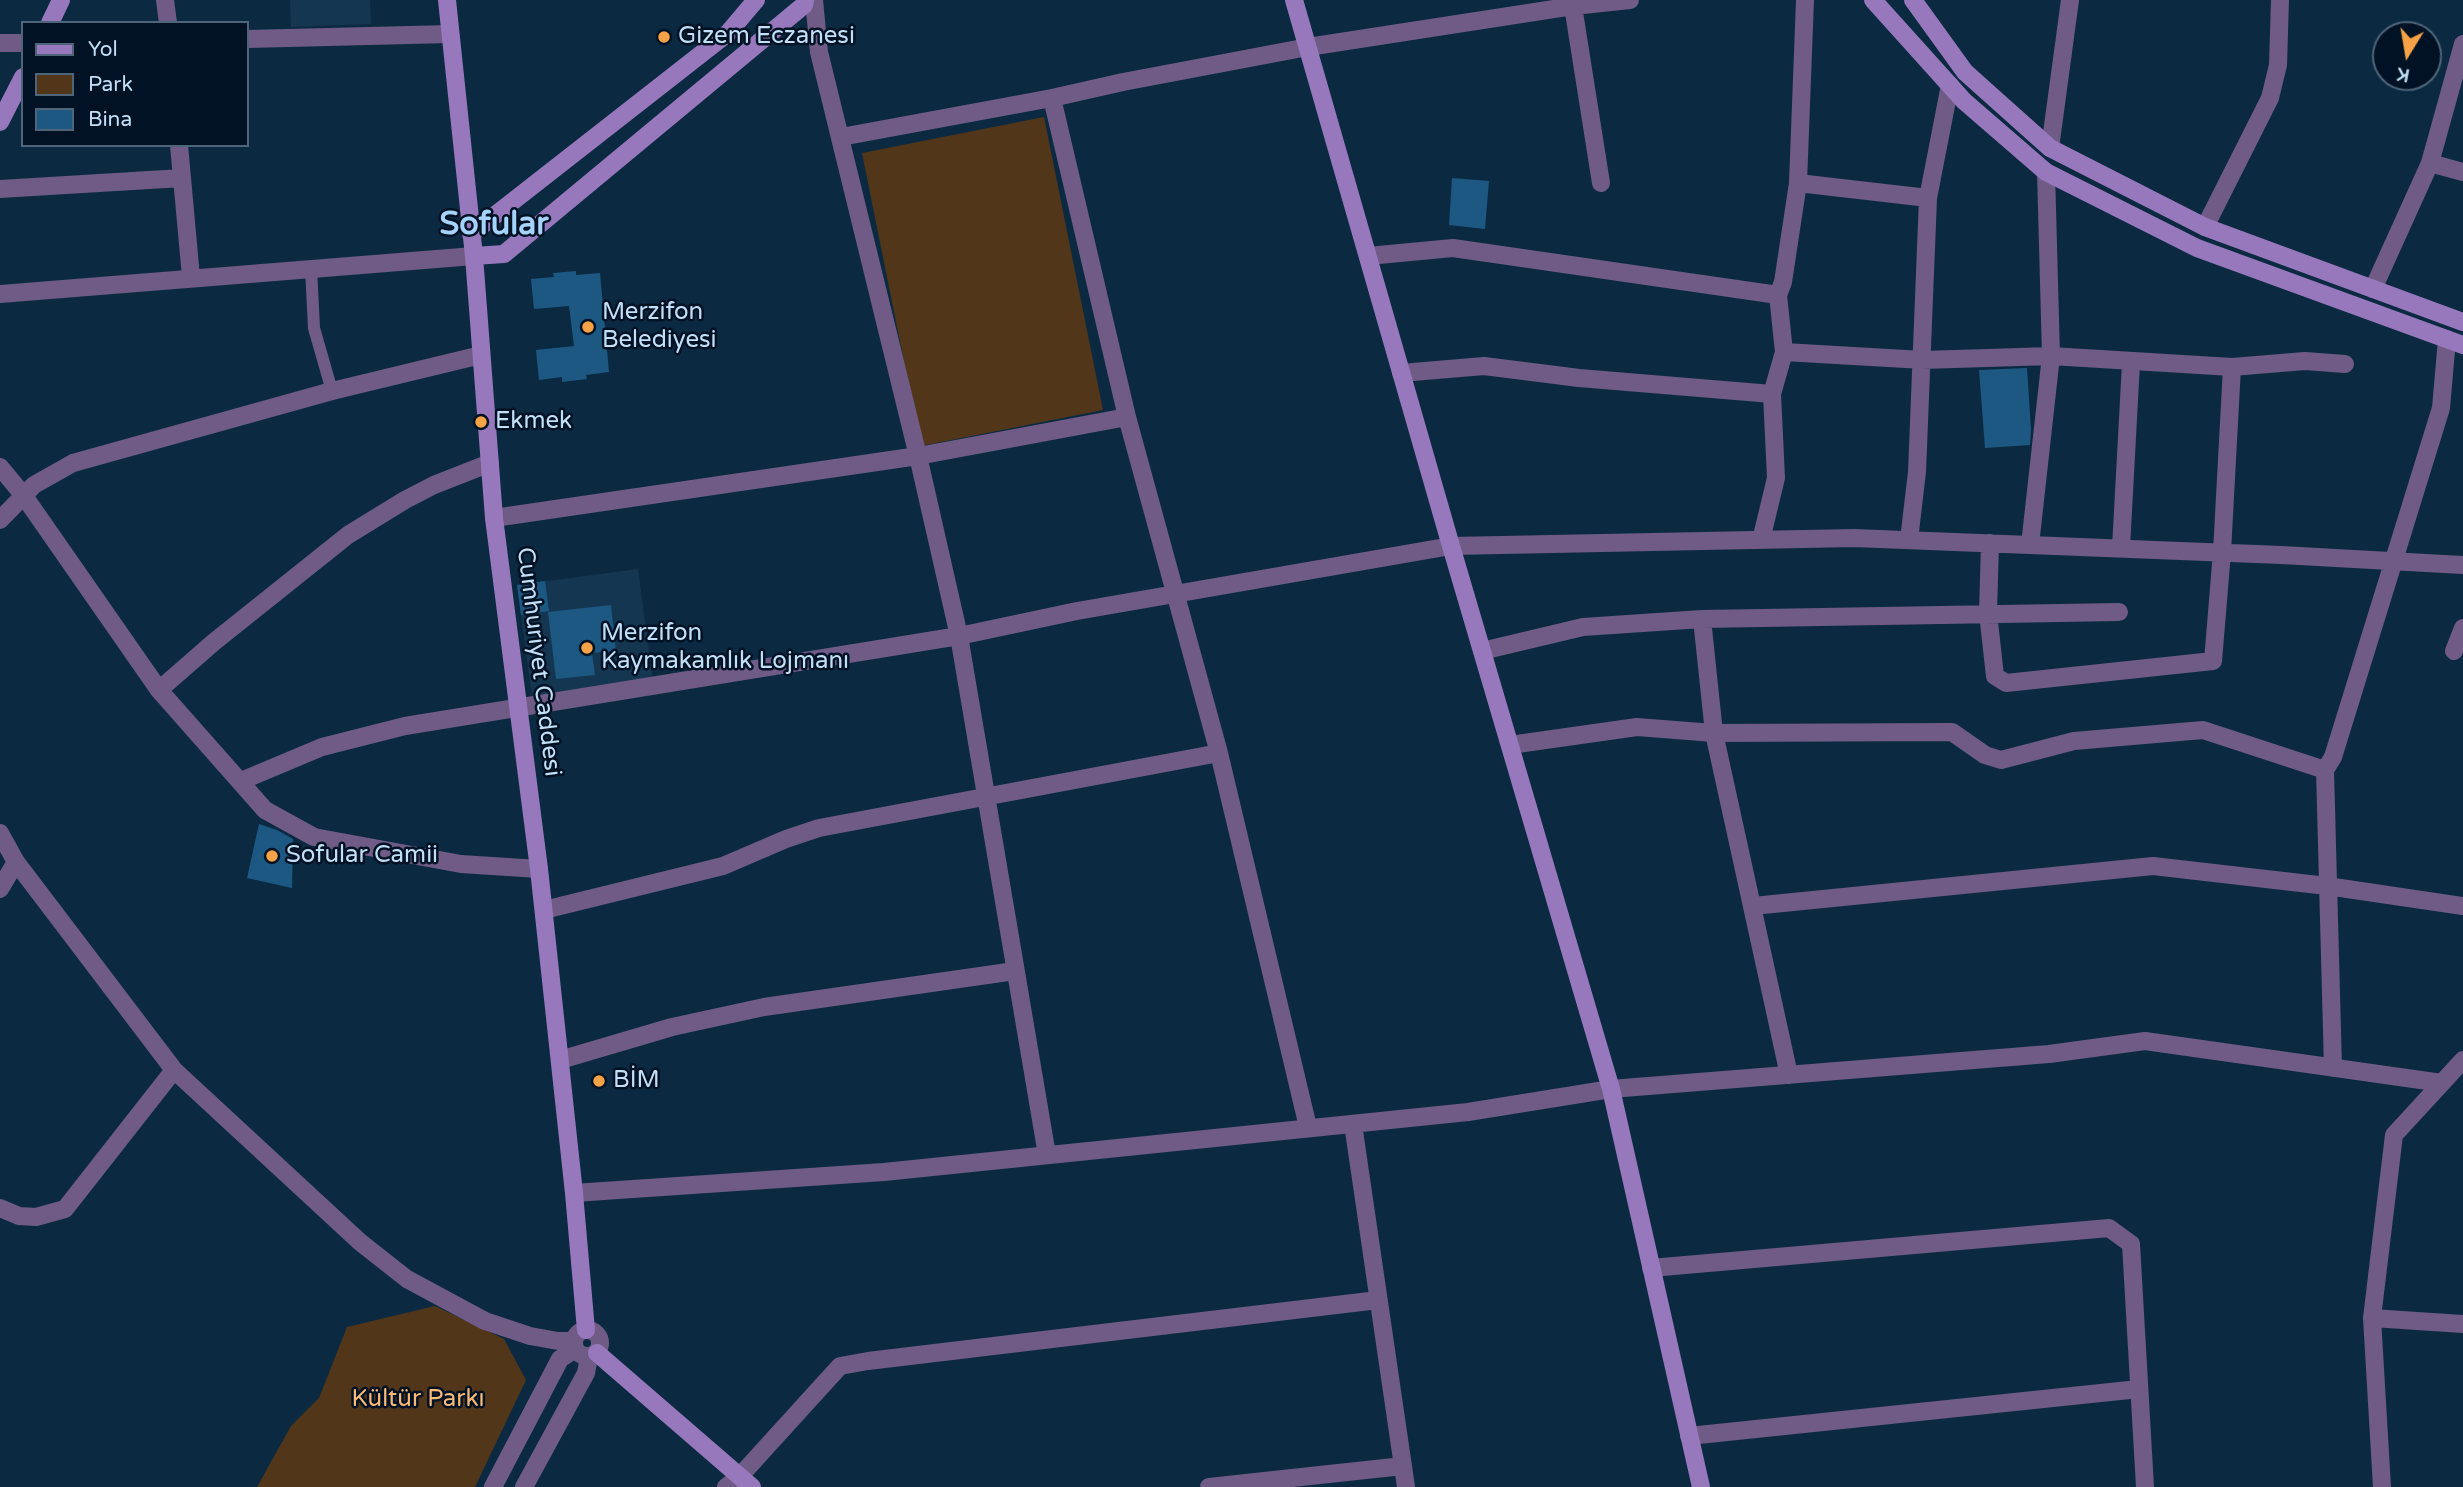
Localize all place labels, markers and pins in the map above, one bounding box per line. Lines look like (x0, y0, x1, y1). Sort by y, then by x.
place label: Gizem Eczanesi (678, 23, 855, 51)
marker: Gizem Eczanesi (656, 29, 672, 45)
place label: Merzifon Belediyesi (602, 299, 717, 355)
marker: Merzifon Belediyesi (580, 319, 596, 335)
place label: Ekmek (495, 408, 572, 436)
marker: Ekmek (473, 414, 489, 430)
place label: Merzifon Kaymakamlık Lojmanı (601, 620, 849, 676)
marker: Merzifon Kaymakamlık Lojmanı (579, 640, 595, 656)
place label: Sofular Camii (286, 842, 438, 870)
marker: Sofular Camii (264, 848, 280, 864)
place label: BİM (613, 1067, 660, 1095)
marker: BİM (591, 1073, 607, 1089)

